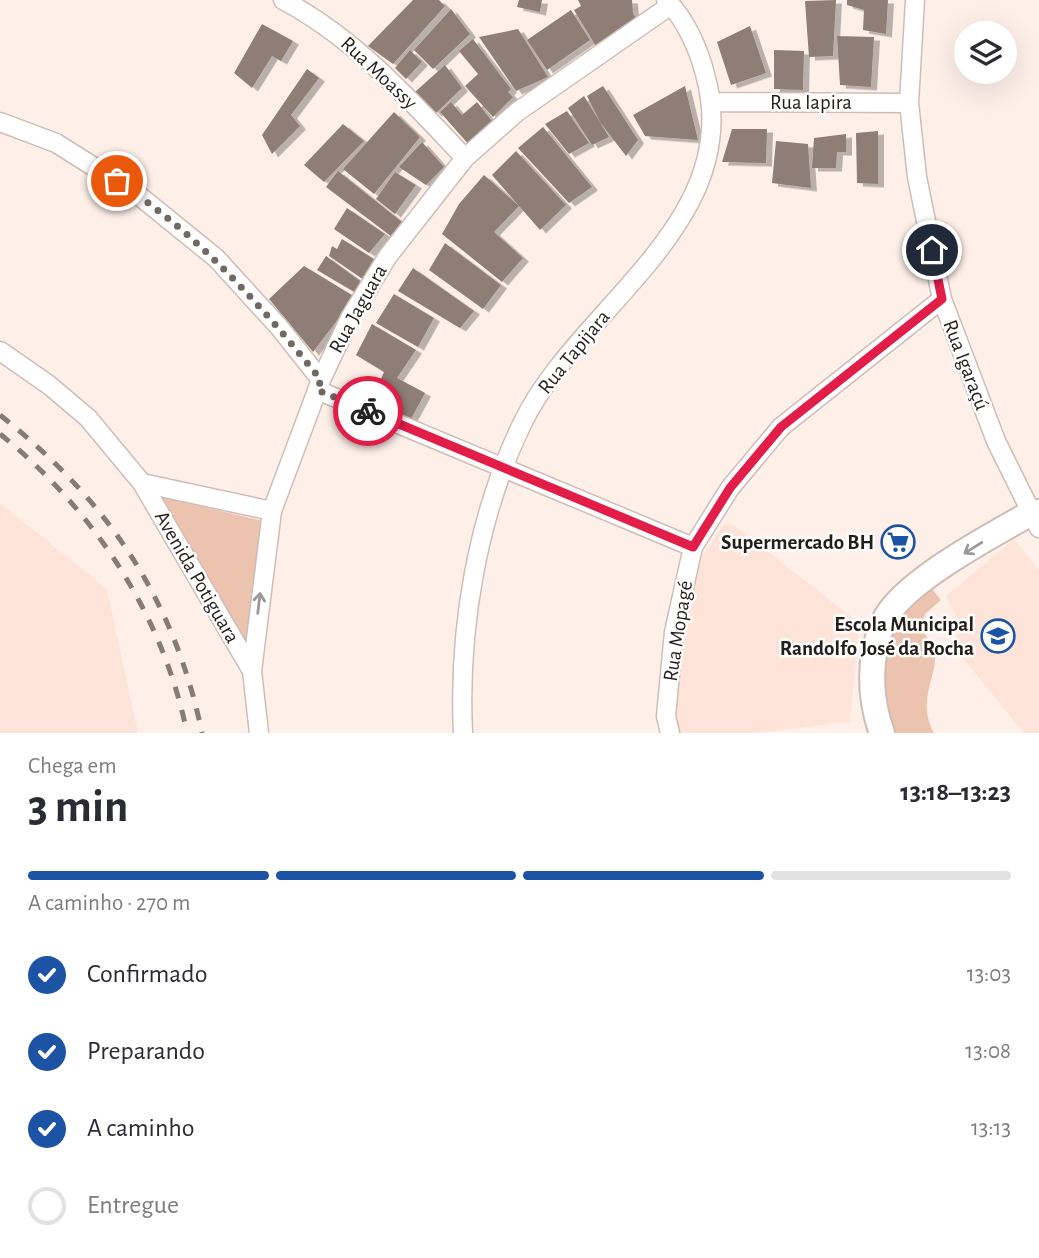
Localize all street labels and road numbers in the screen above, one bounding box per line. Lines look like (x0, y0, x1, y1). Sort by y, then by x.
street label: Rua Moassy (337, 33, 421, 113)
street label: Rua Iapira (770, 92, 852, 113)
street label: Rua Jaguara (325, 261, 391, 357)
street label: Rua Tapijara (534, 306, 614, 398)
street label: Rua Igaraçú (939, 317, 993, 413)
street label: Avenida Potiguara (151, 507, 243, 647)
street label: Rua Mopagé (660, 579, 696, 683)

